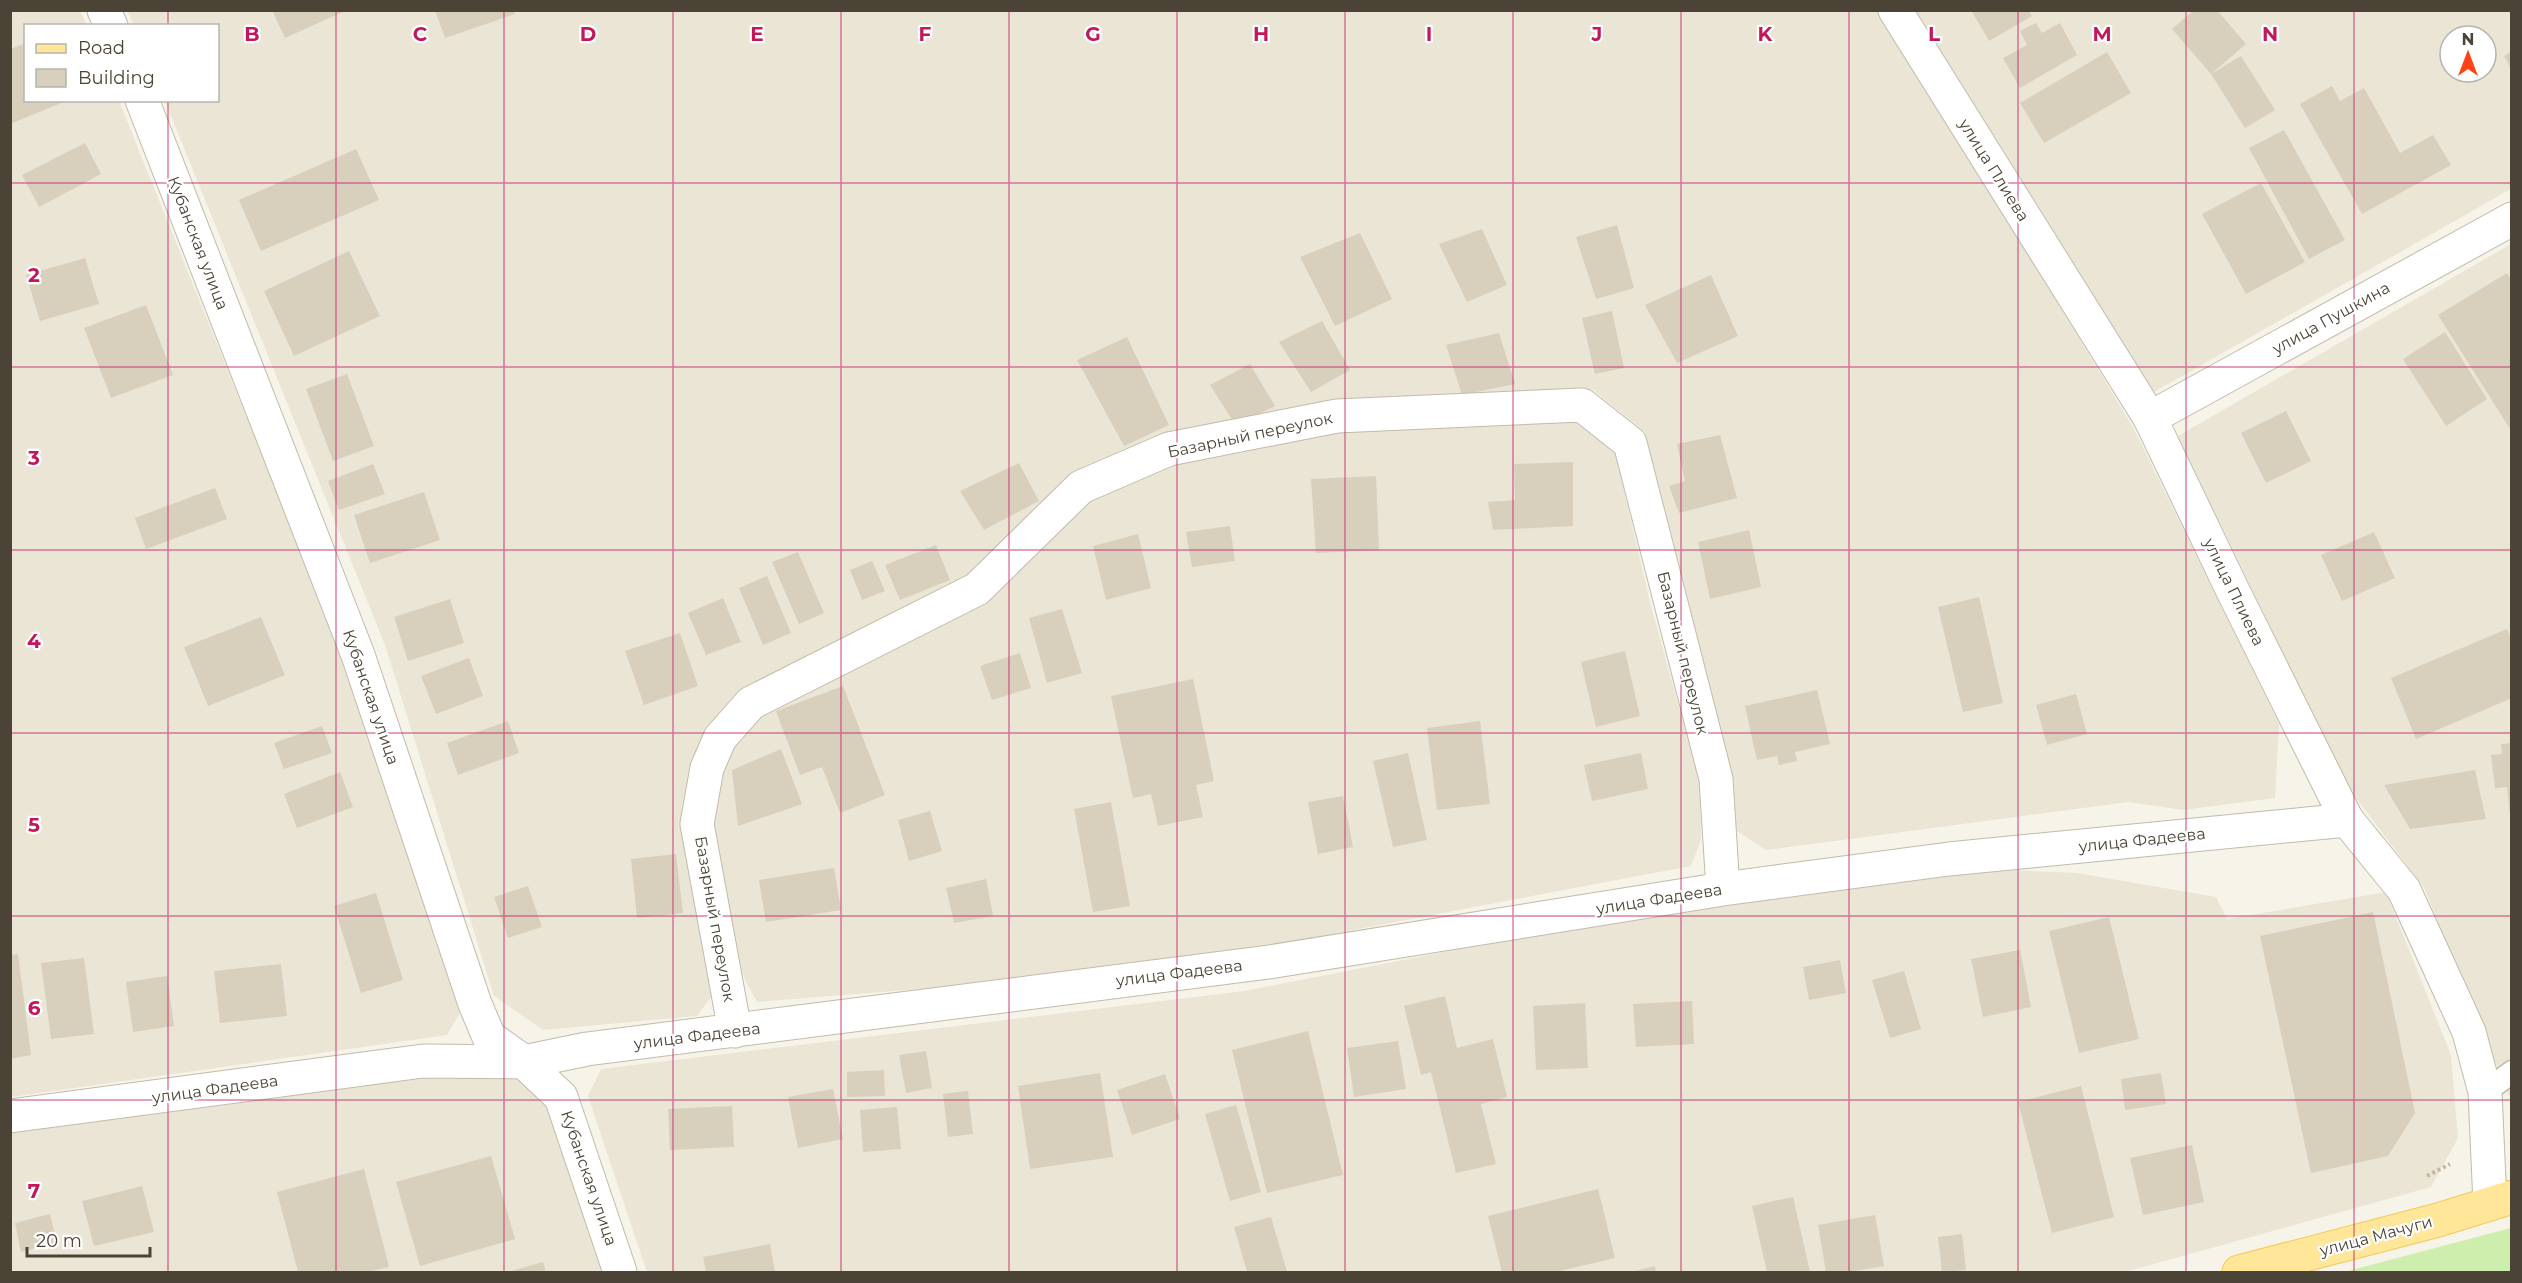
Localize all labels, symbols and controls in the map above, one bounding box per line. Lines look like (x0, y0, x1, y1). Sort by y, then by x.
text: B (244, 22, 260, 46)
text: C (413, 22, 428, 46)
text: D (580, 22, 596, 46)
text: E (750, 22, 764, 46)
text: F (919, 22, 932, 46)
text: G (1085, 22, 1101, 46)
text: H (1253, 22, 1269, 46)
text: I (1426, 22, 1432, 46)
text: J (1591, 22, 1602, 46)
text: K (1758, 22, 1774, 46)
text: L (1928, 22, 1940, 46)
text: M (2092, 22, 2112, 46)
text: N (2262, 22, 2278, 46)
legend (24, 24, 219, 102)
north arrow (2438, 24, 2498, 84)
text: N (2462, 30, 2474, 49)
text: Road (78, 37, 125, 59)
text: Building (78, 67, 155, 89)
street label: улица Плиева (1954, 114, 2033, 225)
street label: Кубанская улица (164, 174, 232, 312)
text: 2 (28, 263, 40, 287)
street label: улица Пушкина (2268, 278, 2393, 359)
street label: Базарный переулок (1166, 408, 1335, 462)
text: 3 (27, 446, 40, 470)
street label: улица Плиева (2199, 534, 2268, 649)
street label: Базарный переулок (1653, 569, 1713, 737)
street label: Кубанская улица (339, 627, 403, 767)
text: 4 (27, 629, 41, 653)
text: 5 (28, 813, 40, 837)
street label: улица Фадеева (2077, 824, 2206, 856)
street label: Базарный переулок (691, 835, 739, 1004)
street label: улица Фадеева (1594, 880, 1723, 919)
street label: улица Фадеева (1114, 956, 1243, 990)
text: 6 (28, 996, 41, 1020)
street label: улица Фадеева (632, 1019, 761, 1053)
street label: улица Фадеева (150, 1071, 279, 1107)
street label: Кубанская улица (557, 1108, 621, 1248)
text: 7 (28, 1179, 40, 1203)
street label: улица Мачуги (2317, 1212, 2434, 1260)
scale bar (27, 1220, 150, 1258)
text: 20 m (36, 1230, 82, 1252)

